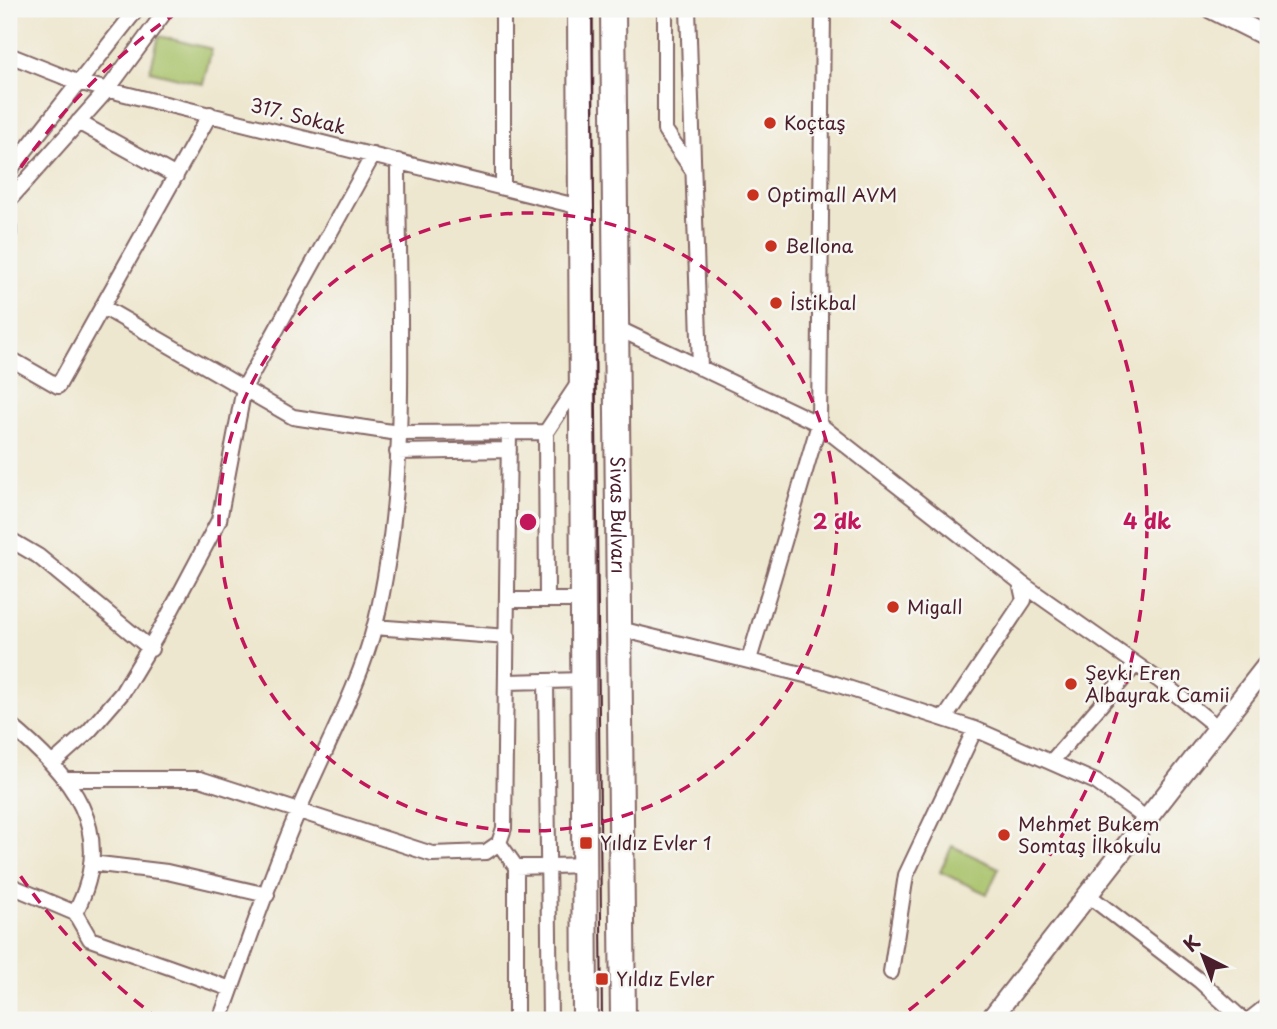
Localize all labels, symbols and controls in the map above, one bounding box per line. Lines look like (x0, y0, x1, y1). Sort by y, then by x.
street label: 317. Sokak (247, 90, 349, 140)
place label: Koçtaş (784, 108, 845, 136)
marker: Koçtaş (762, 115, 778, 131)
place label: Optimall AVM (767, 180, 897, 208)
marker: Optimall AVM (745, 187, 761, 203)
place label: Bellona (785, 231, 854, 259)
marker: Bellona (763, 238, 779, 254)
place label: İstikbal (790, 288, 856, 316)
marker: İstikbal (768, 295, 784, 311)
street label: Sivas Bulvarı (604, 456, 634, 574)
text: 2 dk (813, 504, 861, 536)
text: 4 dk (1123, 504, 1171, 536)
centre of rings (516, 510, 540, 534)
place label: Migall (907, 592, 962, 620)
marker: Migall (885, 599, 901, 615)
place label: Şevki Eren Albayrak Camii (1085, 658, 1230, 708)
marker: Şevki Eren Albayrak Camii (1063, 676, 1079, 692)
place label: Mehmet Bukem Somtaş İlkokulu (1018, 809, 1161, 859)
marker: Mehmet Bukem Somtaş İlkokulu (996, 827, 1012, 843)
place label: Yıldız Evler 1 (600, 828, 712, 856)
marker: Yıldız Evler 1 (578, 835, 594, 851)
north arrow (1168, 920, 1238, 990)
text: K (1176, 928, 1206, 958)
place label: Yıldız Evler (616, 964, 715, 992)
marker: Yıldız Evler (594, 971, 610, 987)

